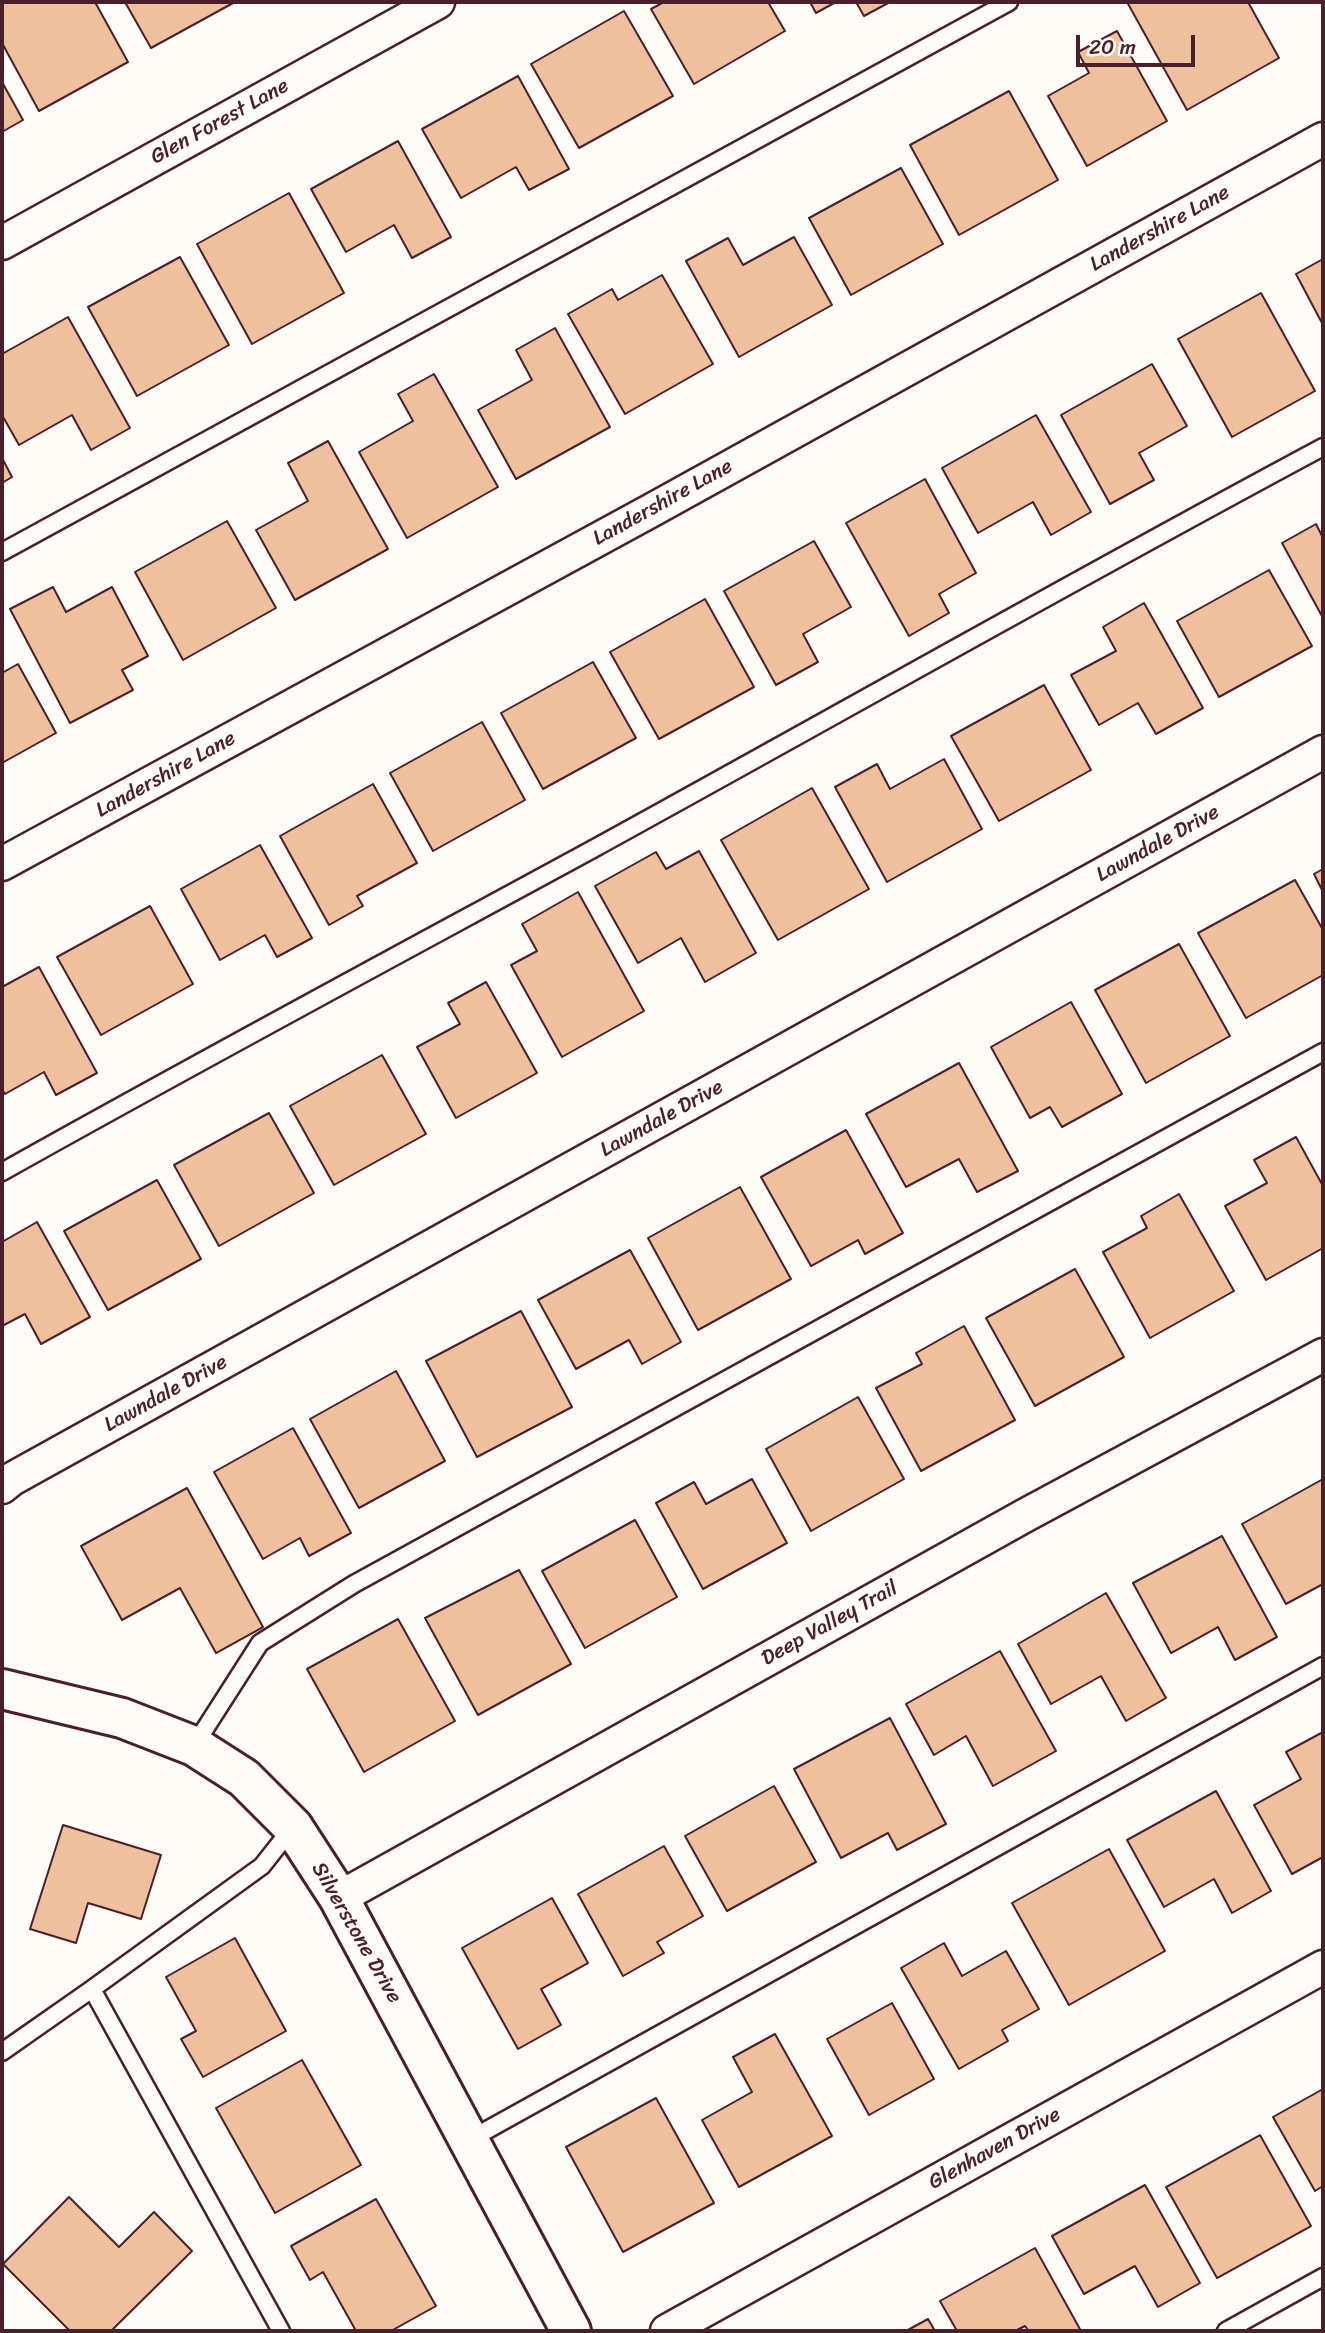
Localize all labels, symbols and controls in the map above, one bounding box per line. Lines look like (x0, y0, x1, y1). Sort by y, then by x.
scale bar (1080, 21, 1199, 65)
text: 20 m (1089, 28, 1136, 66)
street label: Glen Forest Lane (147, 74, 293, 170)
street label: Landershire Lane (1086, 180, 1234, 278)
street label: Landershire Lane (589, 454, 737, 552)
street label: Landershire Lane (92, 726, 240, 824)
street label: Lawndale Drive (1092, 800, 1224, 888)
street label: Lawndale Drive (596, 1075, 728, 1163)
street label: Lawndale Drive (100, 1350, 232, 1438)
street label: Deep Valley Trail (757, 1576, 903, 1672)
street label: Silverstone Drive (305, 1858, 407, 2008)
street label: Glenhaven Drive (925, 2102, 1065, 2196)

